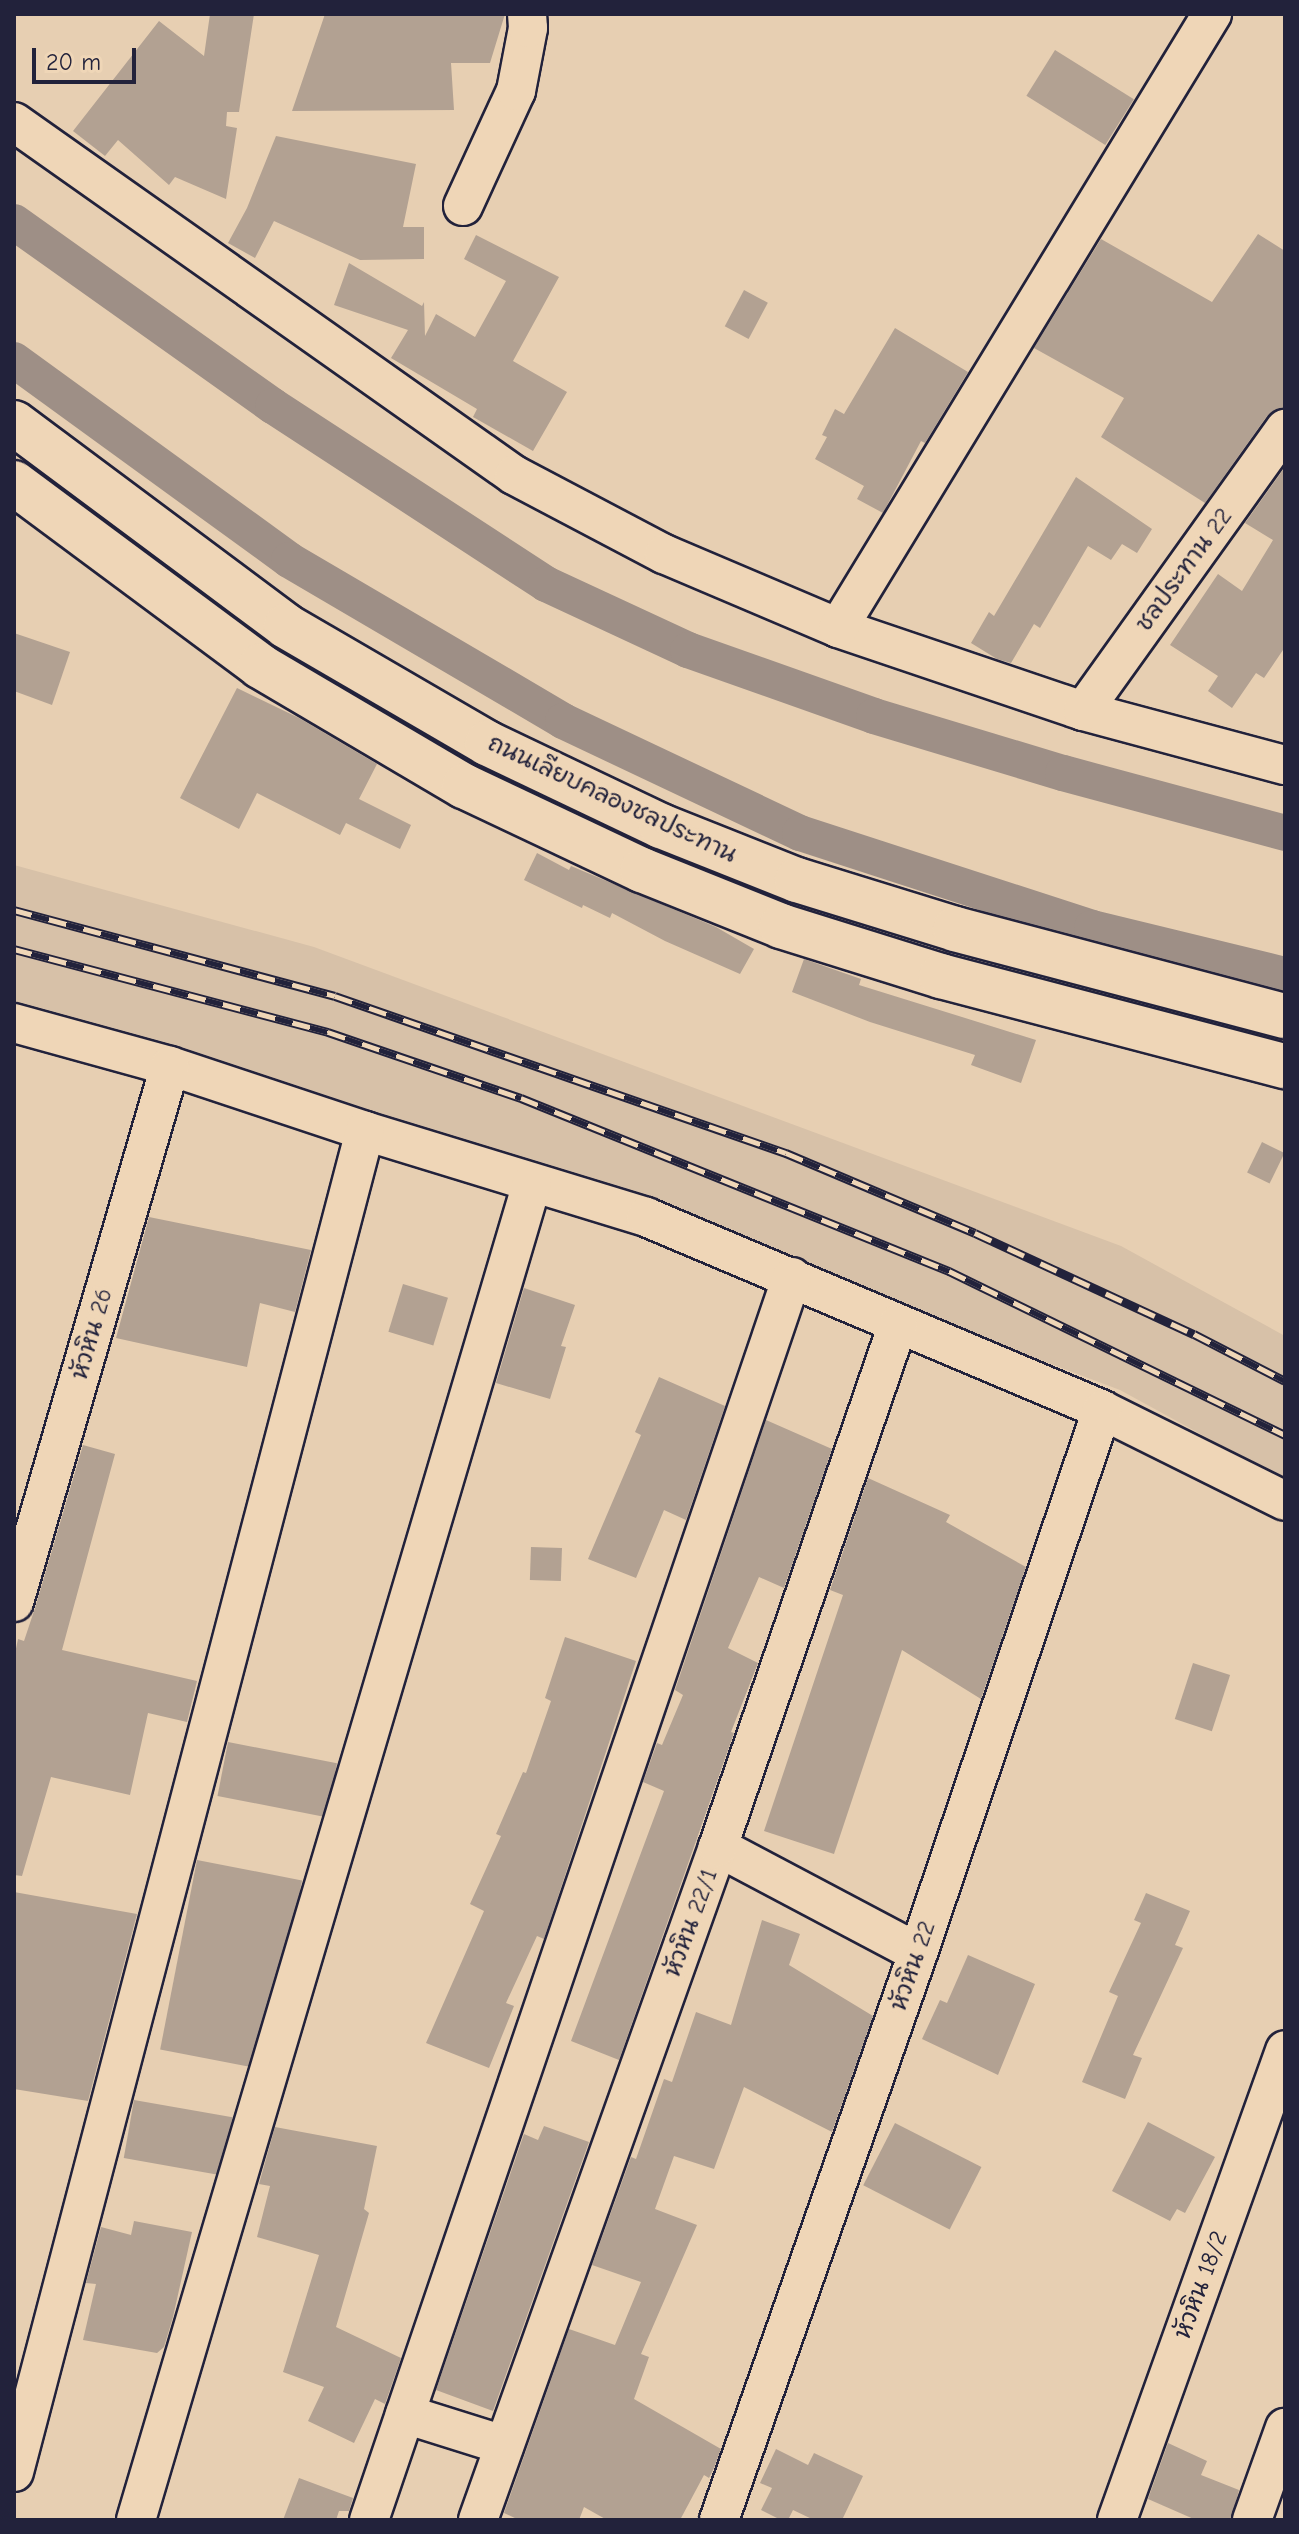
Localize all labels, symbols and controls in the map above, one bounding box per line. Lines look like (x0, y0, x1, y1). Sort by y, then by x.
scale bar (36, 32, 140, 82)
text: 20 m (46, 48, 101, 76)
street label: ชลประทาน 22 (1130, 503, 1238, 637)
street label: ถนนเลียบคลองชลประทาน (483, 729, 741, 869)
street label: หัวหิน 26 (65, 1285, 119, 1383)
street label: หัวหิน 22/1 (658, 1865, 724, 1981)
street label: หัวหิน 22 (884, 1917, 942, 2015)
street label: หัวหิน 18/2 (1168, 2227, 1234, 2343)

